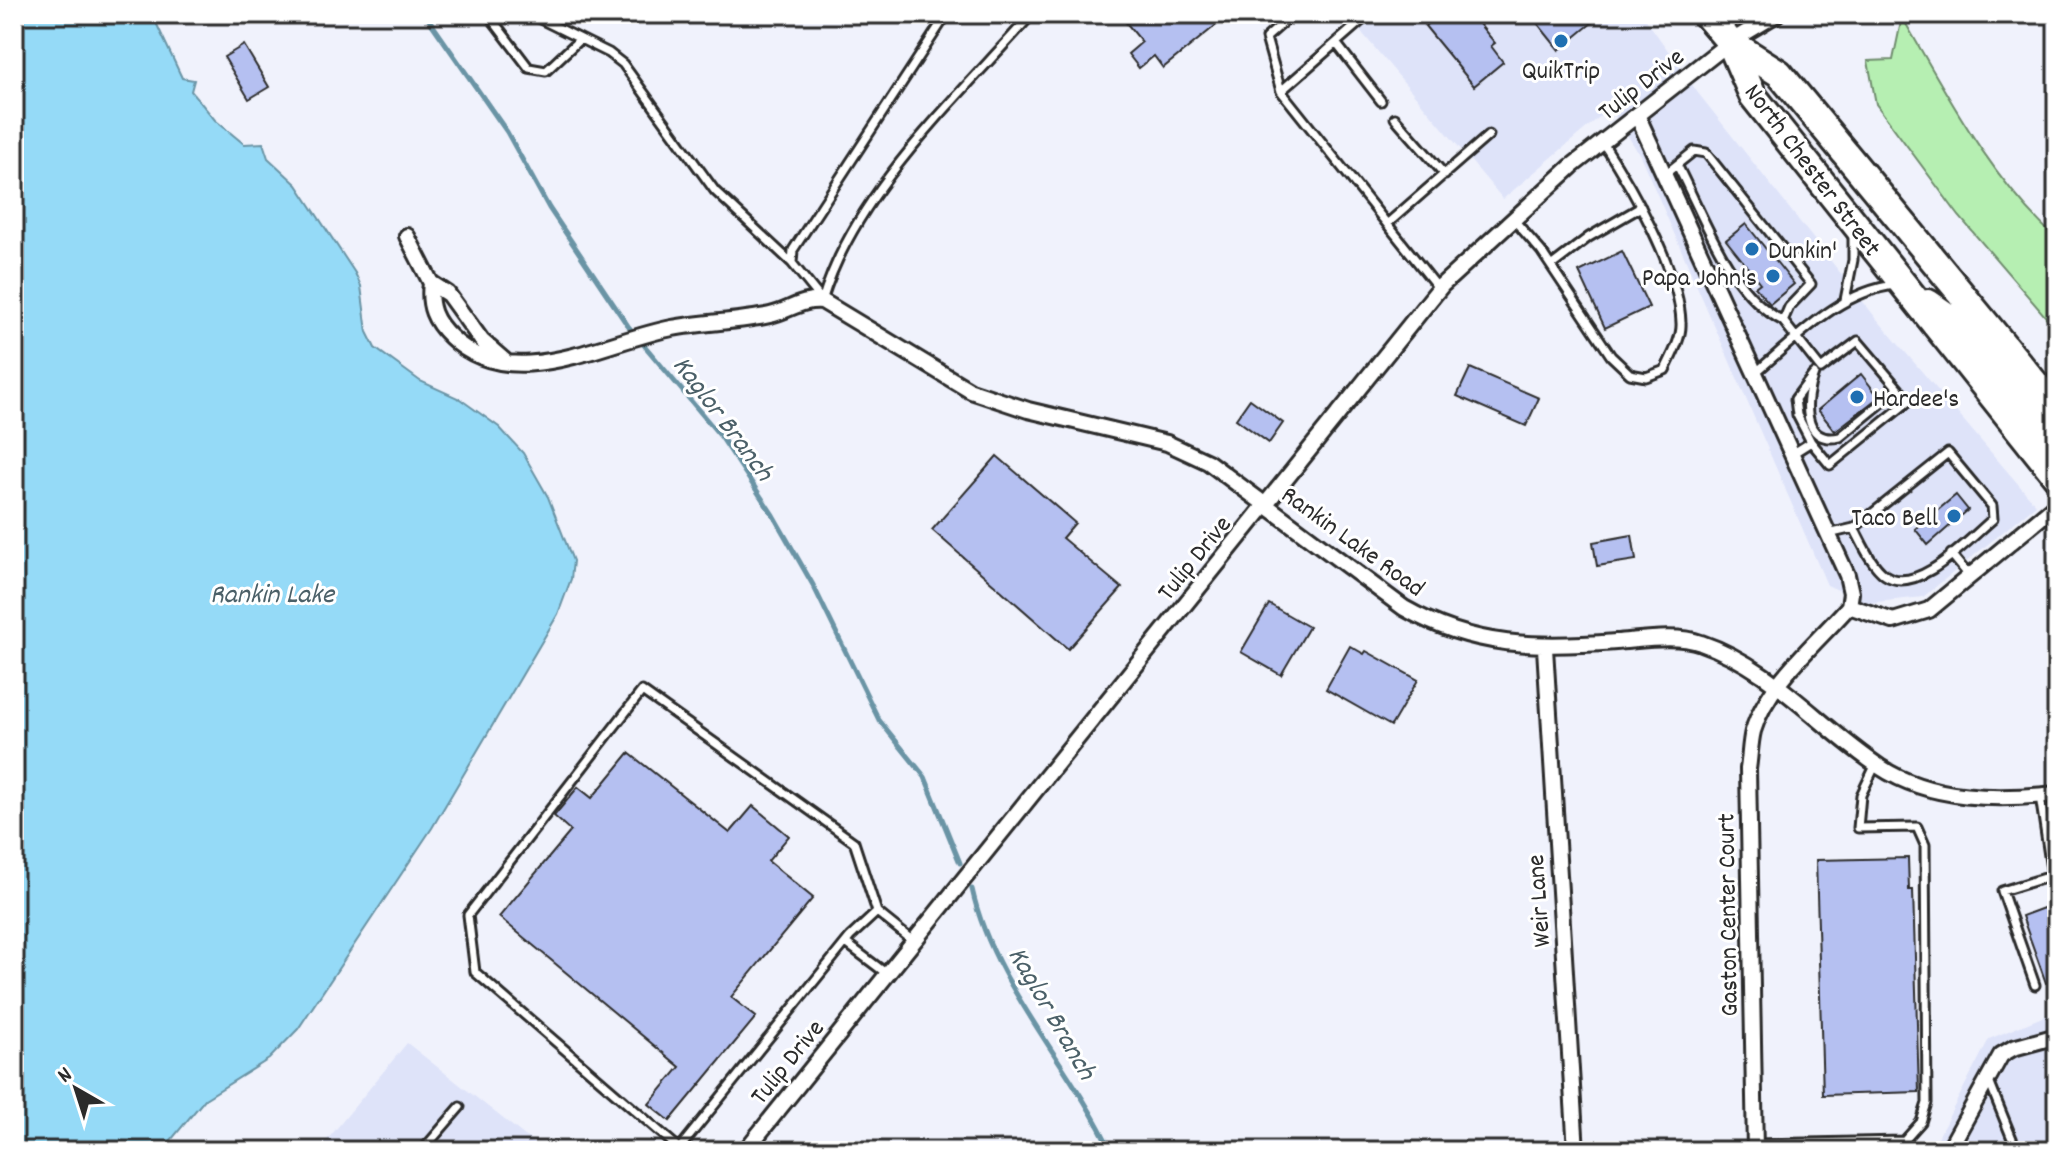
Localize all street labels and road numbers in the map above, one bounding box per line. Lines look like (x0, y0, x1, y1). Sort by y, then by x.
street label: Tulip Drive (1591, 40, 1693, 131)
street label: North Chester Street (1734, 77, 1889, 266)
street label: Rankin Lake Road (1272, 478, 1431, 608)
street label: Tulip Drive (1150, 508, 1242, 610)
street label: Gaston Center Court (1709, 813, 1750, 1017)
street label: Weir Lane (1519, 853, 1562, 948)
street label: Tulip Drive (743, 1012, 835, 1114)

